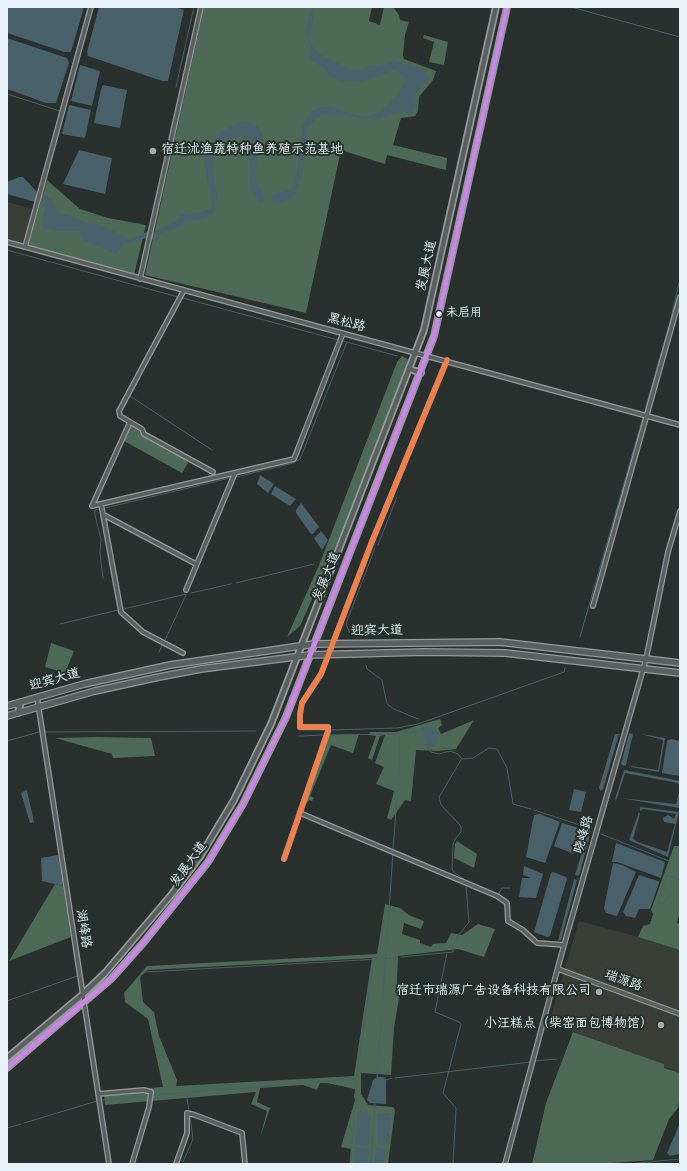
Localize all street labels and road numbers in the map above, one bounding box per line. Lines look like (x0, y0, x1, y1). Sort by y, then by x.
street label: 发展大道 (415, 239, 441, 293)
street label: 黑松路 (325, 311, 367, 337)
street label: 发展大道 (311, 550, 345, 604)
street label: 迎宾大道 (351, 624, 403, 640)
street label: 迎宾大道 (28, 667, 82, 695)
street label: 晓峰路 (572, 814, 598, 856)
street label: 发展大道 (168, 839, 212, 891)
street label: 湖峰路 (71, 909, 93, 949)
street label: 瑞源路 (602, 968, 644, 996)

